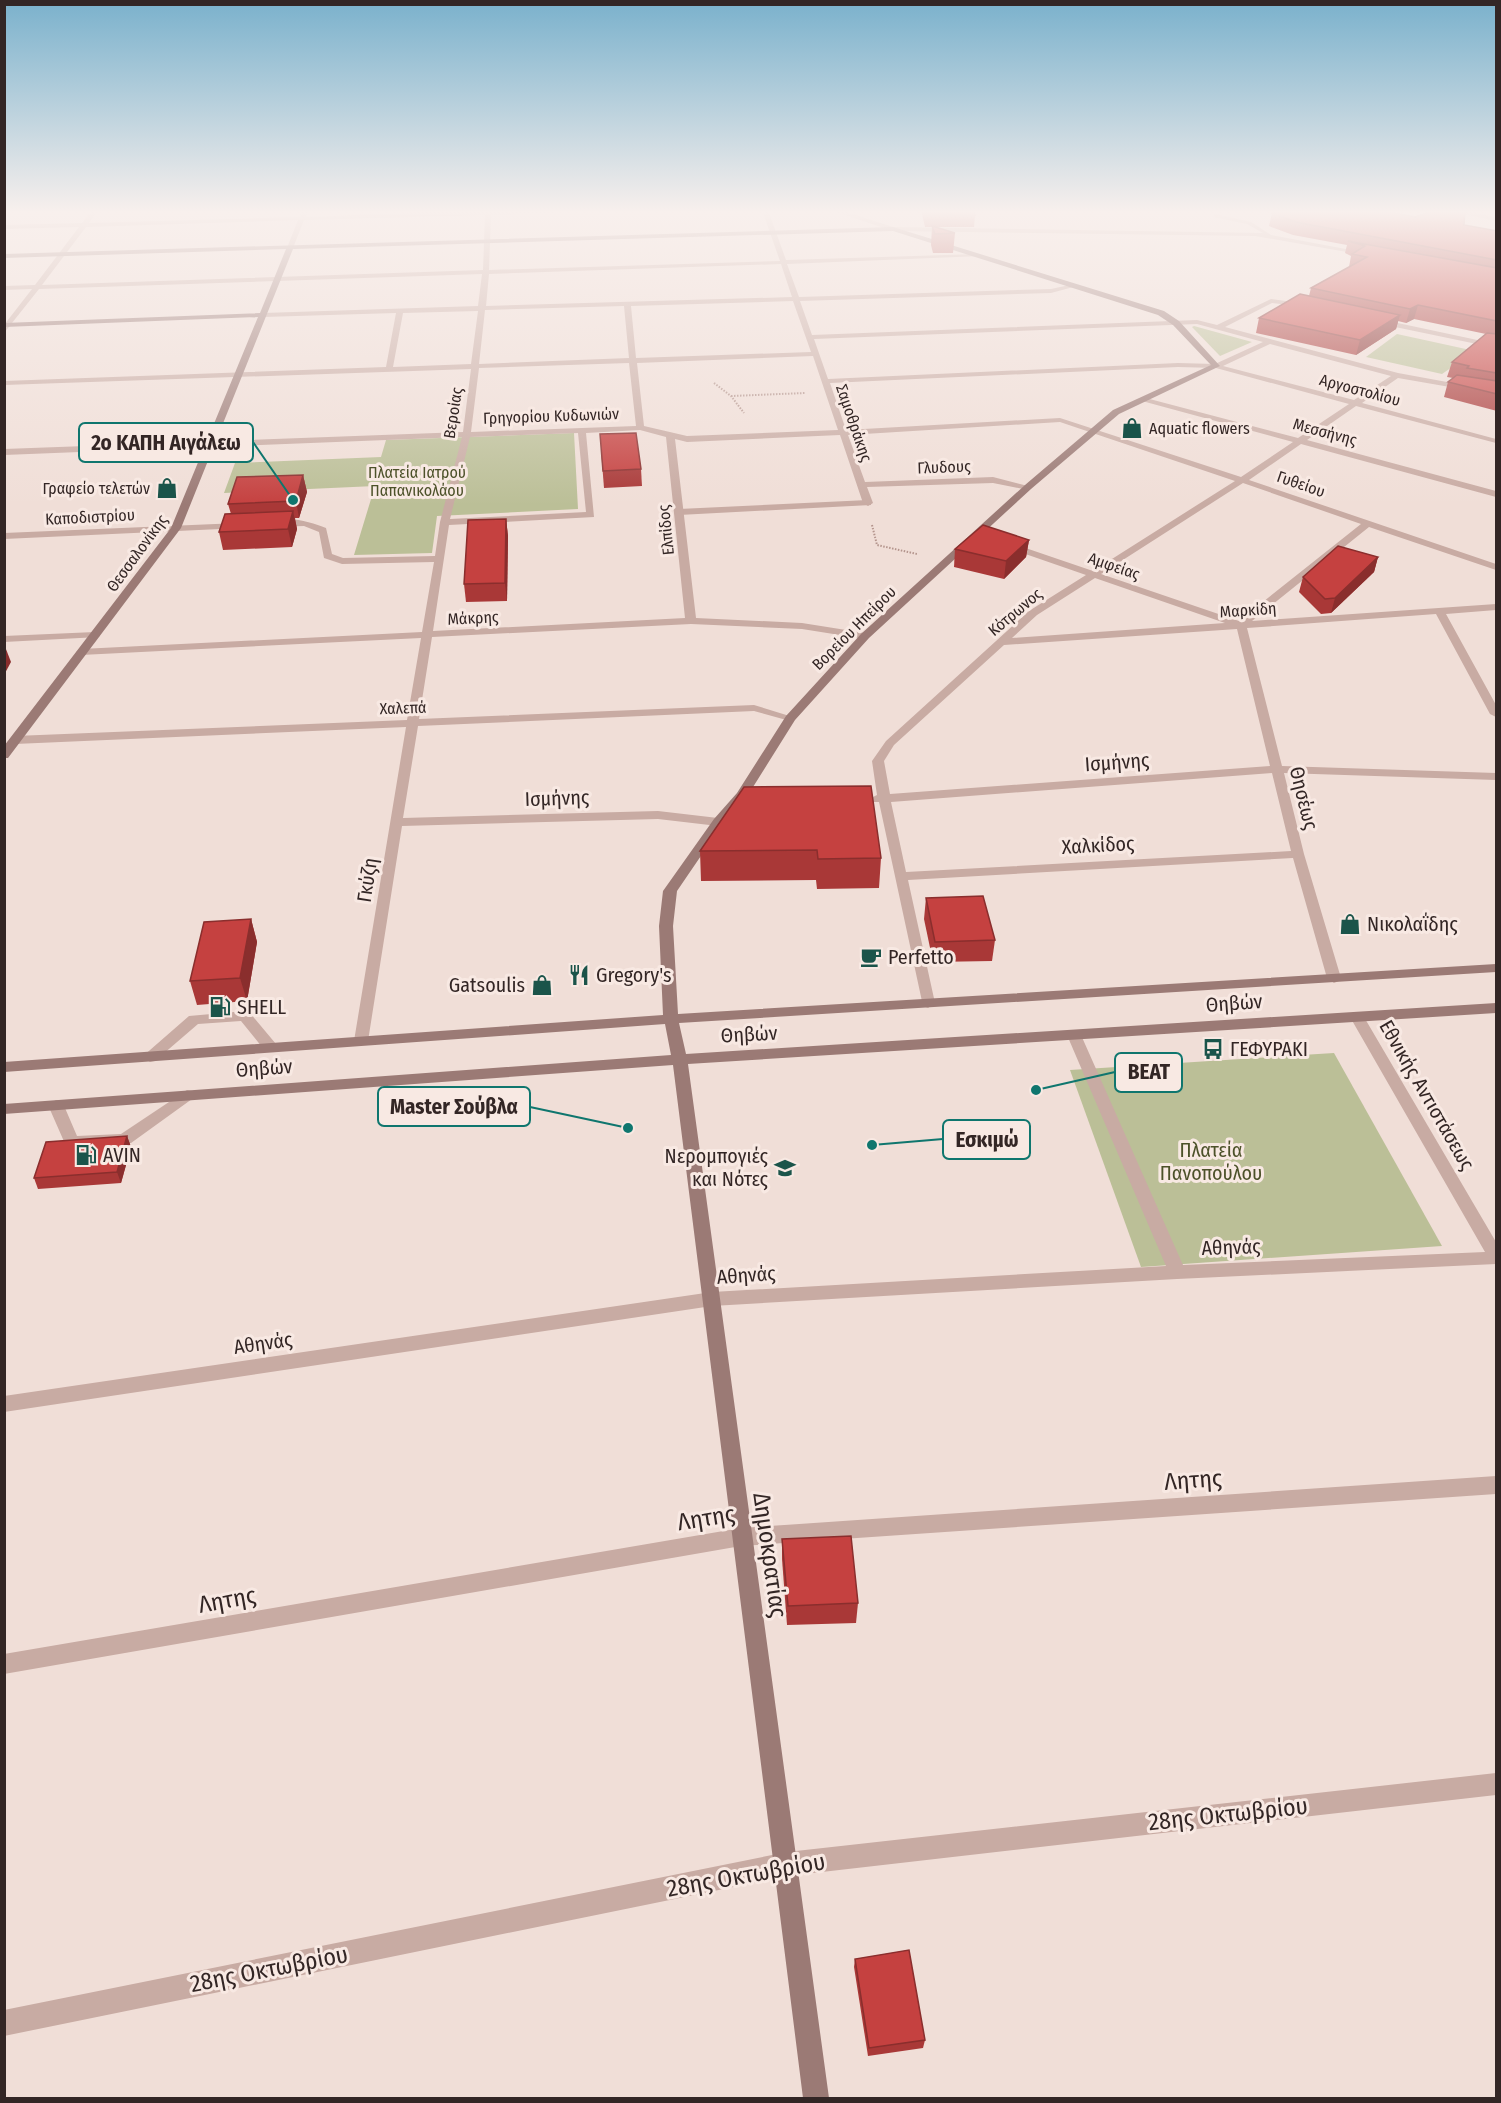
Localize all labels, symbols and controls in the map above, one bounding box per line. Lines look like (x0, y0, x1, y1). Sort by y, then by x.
street label: Αργοστολίου (1318, 370, 1402, 410)
street label: Σαμοθράκης (832, 382, 876, 464)
street label: Βεροίας (440, 386, 466, 440)
street label: Γρηγορίου Κυδωνιών (483, 404, 619, 428)
street label: Μεσσήνης (1291, 414, 1359, 450)
shop icon: Aquatic flowers (1120, 416, 1144, 440)
place label: Aquatic flowers (1149, 419, 1250, 438)
callout: 2ο ΚΑΠΗ Αιγάλεω (79, 423, 253, 462)
text: 2ο ΚΑΠΗ Αιγάλεω (90, 430, 241, 456)
street label: Γλυδους (917, 457, 971, 477)
park label: Πλατεία Ιατρού Παπανικολάου (368, 463, 466, 500)
street label: Γυθείου (1274, 467, 1328, 501)
shop icon: Γραφείο τελετών (155, 476, 179, 500)
place label: Γραφείο τελετών (42, 479, 150, 498)
street label: Ελπίδος (654, 504, 678, 556)
street label: Καποδιστρίου (45, 505, 135, 529)
street label: Θεσσαλονίκης (103, 510, 172, 595)
street label: Αμφείας (1086, 548, 1143, 584)
street label: Βορείου Ηπείρου (808, 582, 900, 674)
street label: Κότρωνος (984, 584, 1046, 640)
street label: Μαρκίδη (1219, 599, 1277, 621)
street label: Μάκρης (447, 607, 499, 629)
street label: Χαλεπά (379, 698, 427, 718)
street label: Ισμήνης (1084, 748, 1151, 776)
street label: Θησέως (1285, 764, 1324, 833)
street label: Ισμήνης (524, 785, 590, 811)
street label: Χαλκίδος (1061, 831, 1136, 859)
street label: Γκύζη (352, 856, 382, 904)
shop icon: Νικολαΐδης (1338, 912, 1362, 936)
place label: Νικολαΐδης (1367, 912, 1458, 936)
cafe icon: Perfetto (859, 945, 883, 969)
place label: Perfetto (888, 945, 954, 969)
restaurant icon: Gregory's (567, 963, 591, 987)
place label: Gregory's (596, 963, 672, 987)
place label: Gatsoulis (449, 973, 525, 997)
shop icon: Gatsoulis (530, 973, 554, 997)
street label: Θηβών (1205, 989, 1263, 1017)
fuel station icon: SHELL (208, 995, 232, 1019)
place label: SHELL (237, 995, 286, 1019)
street label: Εθνικής Αντιστάσεως (1374, 1016, 1480, 1175)
street label: Θηβών (720, 1021, 778, 1047)
bus stop icon: ΓΕΦΥΡΑΚΙ (1201, 1037, 1225, 1061)
place label: ΓΕΦΥΡΑΚΙ (1230, 1037, 1308, 1061)
callout: ΒΕΑΤ (1115, 1053, 1182, 1092)
street label: Θηβών (235, 1054, 293, 1082)
text: ΒΕΑΤ (1128, 1059, 1171, 1085)
callout: Master Σούβλα (378, 1087, 530, 1126)
text: Master Σούβλα (390, 1094, 519, 1120)
callout: Εσκιμώ (943, 1120, 1030, 1159)
text: Εσκιμώ (956, 1127, 1019, 1153)
park label: Πλατεία Πανοπούλου (1160, 1138, 1262, 1185)
fuel station icon: AVIN (74, 1143, 98, 1167)
place label: AVIN (103, 1143, 141, 1167)
place label: Νερομπογιές και Νότες (665, 1144, 769, 1191)
school or university icon: Νερομπογιές και Νότες (773, 1156, 797, 1180)
street label: Αθηνάς (1201, 1234, 1261, 1260)
street label: Αθηνάς (716, 1261, 777, 1289)
street label: Αθηνάς (232, 1327, 294, 1359)
street label: Λητης (1163, 1464, 1223, 1496)
street label: Δημοκρατίας (747, 1491, 793, 1619)
street label: Λητης (675, 1500, 737, 1536)
street label: Λητης (196, 1581, 258, 1619)
street label: 28ης Οκτωβρίου (1147, 1792, 1309, 1836)
street label: 28ης Οκτωβρίου (665, 1847, 827, 1903)
street label: 28ης Οκτωβρίου (188, 1940, 350, 1998)

